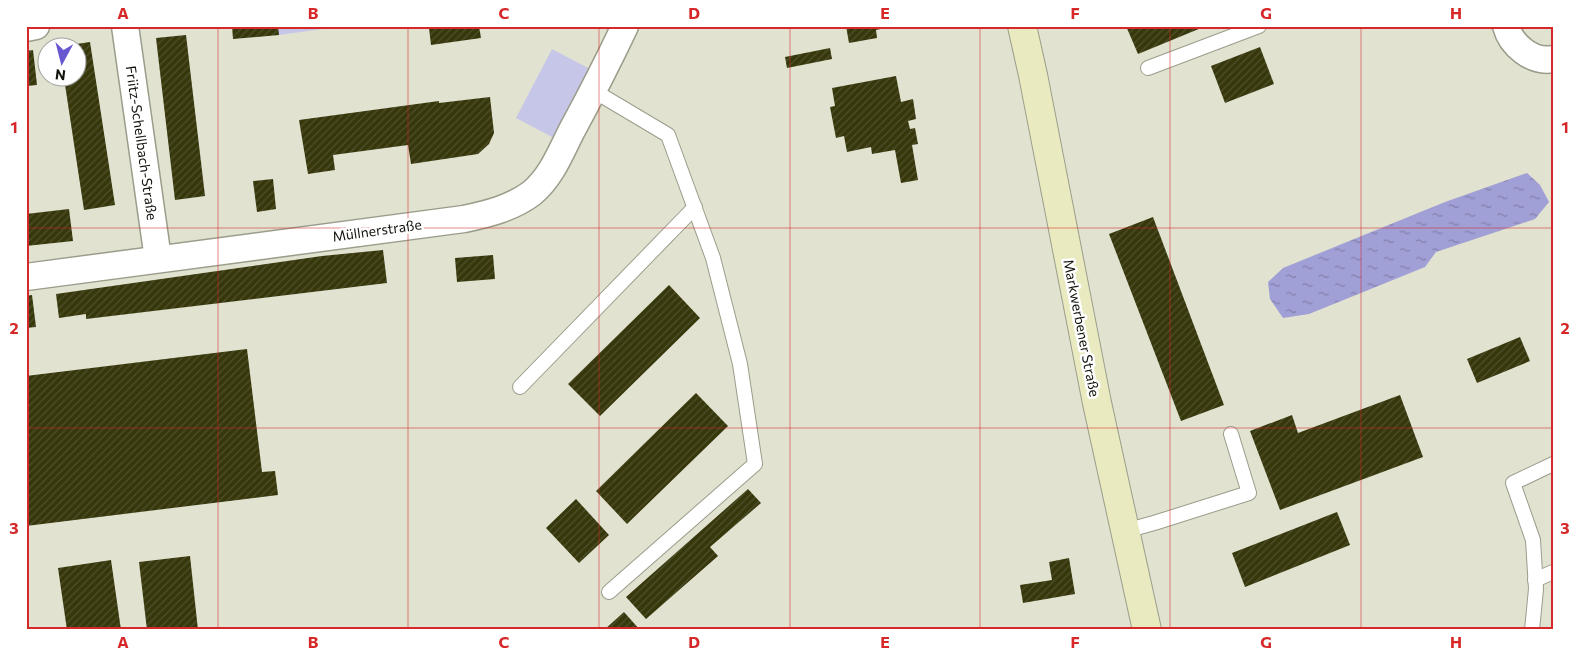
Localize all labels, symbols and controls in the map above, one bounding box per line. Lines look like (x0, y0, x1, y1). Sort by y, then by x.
text: A (117, 3, 129, 22)
text: B (308, 3, 319, 22)
text: C (499, 3, 510, 22)
text: D (688, 3, 700, 22)
text: E (880, 3, 890, 22)
text: F (1070, 3, 1080, 22)
text: G (1260, 3, 1272, 22)
text: H (1450, 3, 1462, 22)
north arrow (38, 38, 88, 88)
street label: Friitz-Schellbach-Straße (123, 65, 161, 221)
text: N (54, 66, 67, 84)
text: 1 (10, 117, 18, 136)
text: 1 (1561, 117, 1569, 136)
street label: Müllnerstraße (331, 215, 423, 245)
street label: Markwerbener Straße (1060, 258, 1104, 398)
text: 2 (9, 318, 19, 337)
text: 2 (1560, 318, 1570, 337)
text: 3 (9, 518, 19, 537)
text: 3 (1560, 518, 1570, 537)
text: A (117, 632, 129, 651)
text: B (308, 632, 319, 651)
text: C (499, 632, 510, 651)
text: D (688, 632, 700, 651)
text: E (880, 632, 890, 651)
text: F (1070, 632, 1080, 651)
text: G (1260, 632, 1272, 651)
text: H (1450, 632, 1462, 651)

